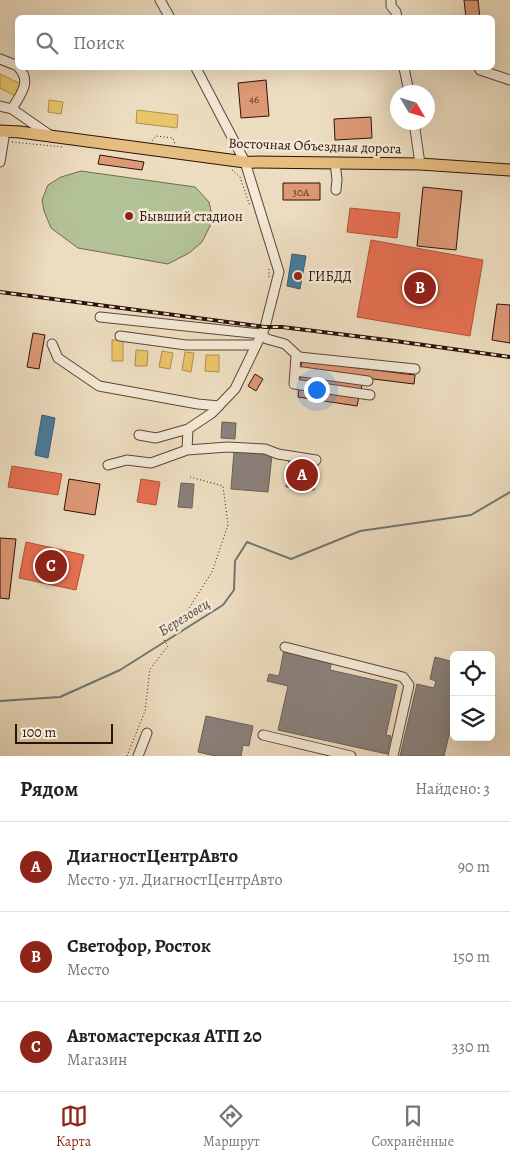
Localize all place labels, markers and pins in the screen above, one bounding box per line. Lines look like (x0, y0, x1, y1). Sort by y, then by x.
place label: Бывший стадион (139, 207, 243, 226)
marker: Бывший стадион (123, 210, 135, 222)
place label: ГИБДД (308, 267, 352, 286)
pin: B (404, 269, 436, 307)
marker: ГИБДД (292, 270, 304, 282)
pin: A (286, 456, 318, 494)
pin: C (35, 547, 67, 585)

